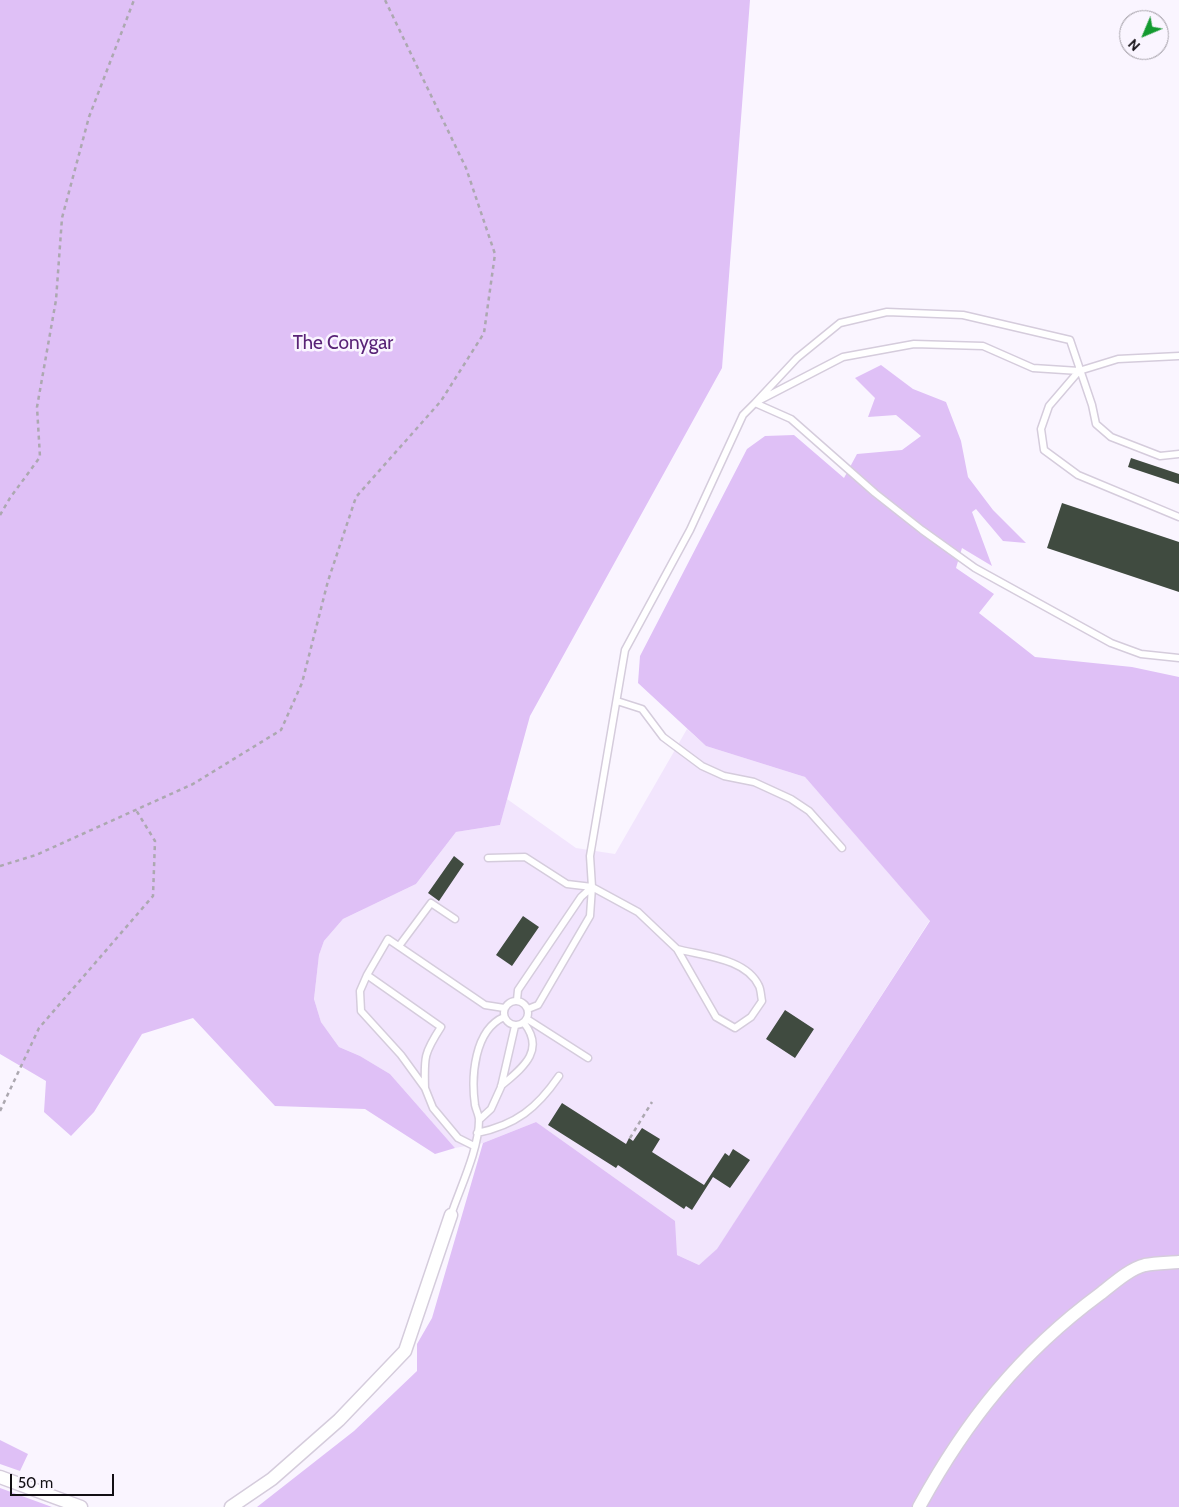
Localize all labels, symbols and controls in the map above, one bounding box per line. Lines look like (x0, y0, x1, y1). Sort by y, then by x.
north arrow (1119, 10, 1169, 60)
text: N (1124, 35, 1144, 55)
park label: The Conygar (293, 332, 393, 354)
scale bar (12, 1464, 116, 1496)
text: 50 m (18, 1474, 53, 1492)

